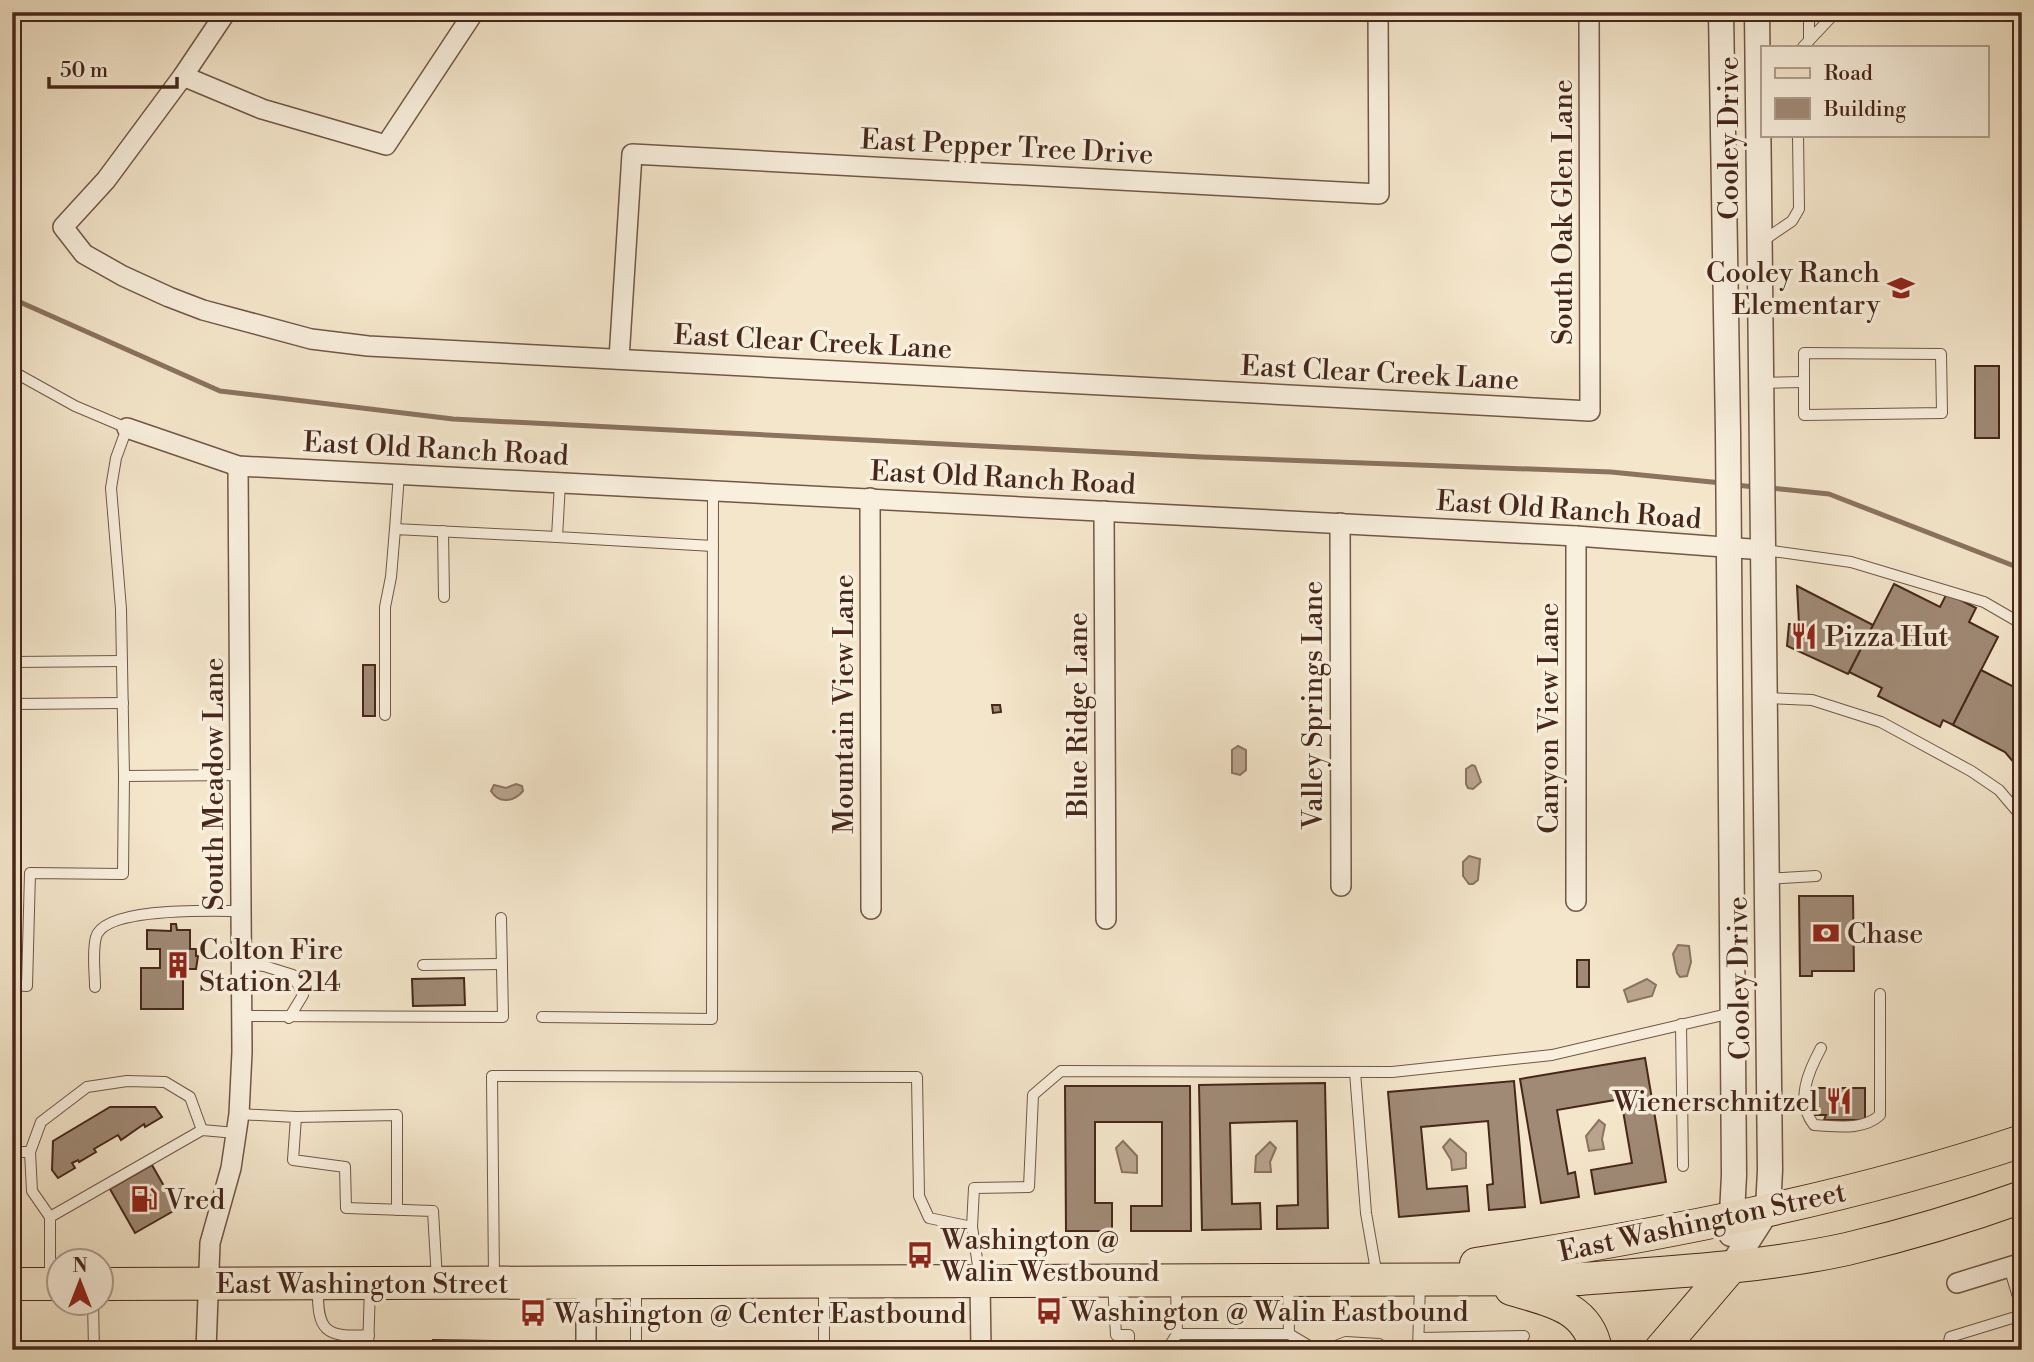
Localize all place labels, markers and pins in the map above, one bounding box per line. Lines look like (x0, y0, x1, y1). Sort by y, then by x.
place label: Cooley Ranch Elementary (1706, 256, 1880, 323)
school or university icon: Cooley Ranch Elementary (1886, 273, 1916, 303)
place label: Pizza Hut (1825, 620, 1949, 655)
restaurant icon: Pizza Hut (1789, 621, 1819, 651)
place label: Chase (1847, 917, 1924, 952)
bank icon: Chase (1811, 918, 1841, 948)
place label: Colton Fire Station 214 (199, 933, 343, 1000)
building icon: Colton Fire Station 214 (163, 950, 193, 980)
place label: Wienerschnitzel (1612, 1085, 1818, 1120)
restaurant icon: Wienerschnitzel (1824, 1086, 1854, 1116)
place label: Vred (164, 1183, 225, 1218)
fuel station icon: Vred (129, 1184, 159, 1214)
place label: Washington @ Walin Westbound (940, 1223, 1160, 1290)
bus stop icon: Washington @ Walin Westbound (905, 1240, 935, 1270)
place label: Washington @ Walin Eastbound (1069, 1295, 1468, 1330)
bus stop icon: Washington @ Walin Eastbound (1034, 1296, 1064, 1326)
place label: Washington @ Center Eastbound (553, 1297, 966, 1332)
bus stop icon: Washington @ Center Eastbound (518, 1298, 548, 1328)

